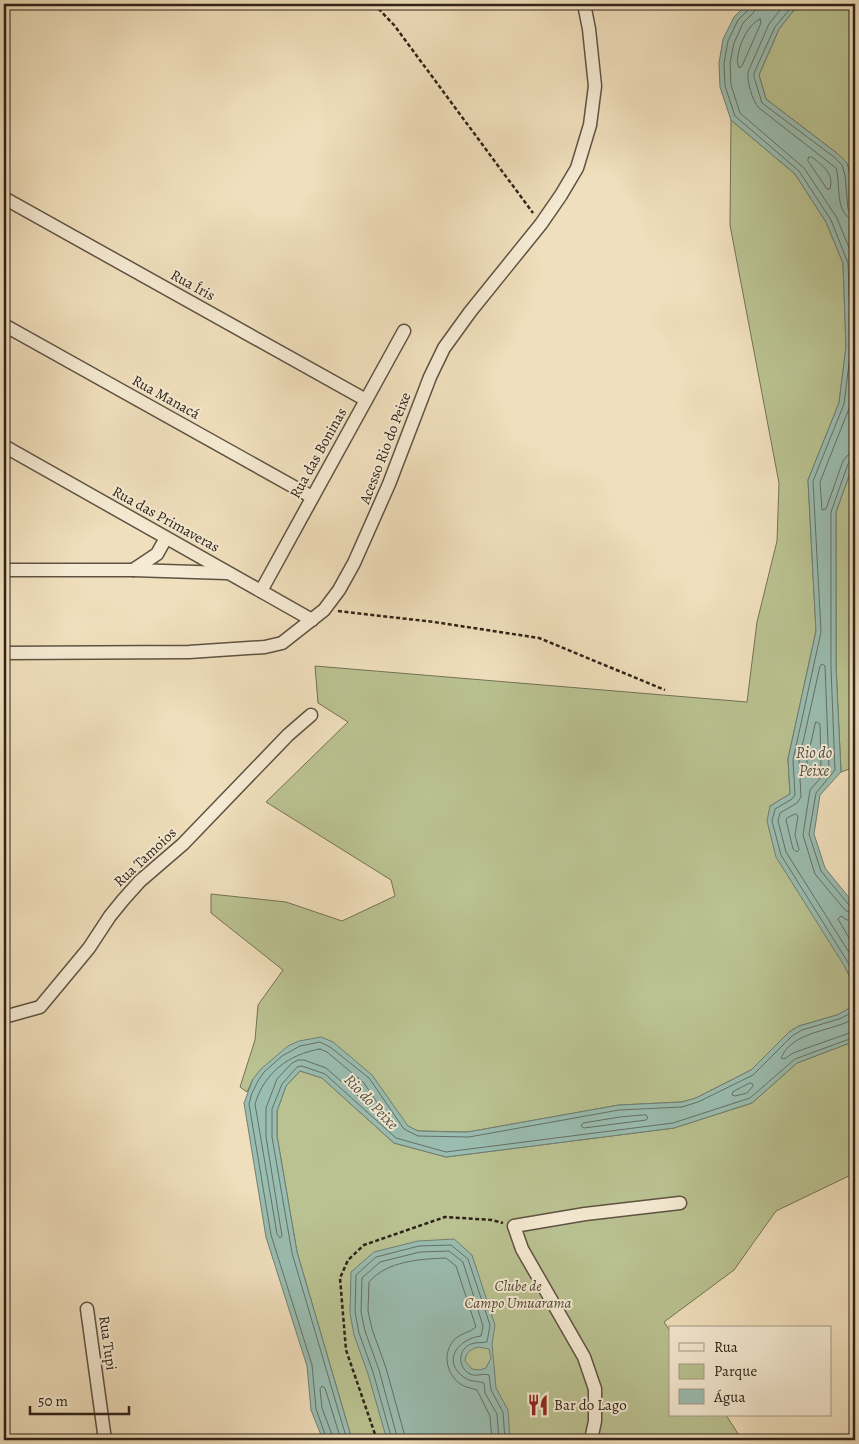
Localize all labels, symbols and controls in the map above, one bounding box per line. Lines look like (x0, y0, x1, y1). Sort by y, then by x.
street label: Rua Íris (167, 265, 219, 305)
street label: Rua Manacá (128, 370, 204, 424)
street label: Acesso Rio do Peixe (354, 389, 416, 508)
street label: Rua das Boninas (285, 404, 351, 502)
street label: Rua das Primaveras (109, 481, 223, 557)
water label: Rio do Peixe (796, 742, 832, 782)
street label: Rua Tamoios (109, 823, 181, 891)
water label: Rio do Peixe (339, 1069, 403, 1135)
park label: Clube de Campo Umuarama (464, 1276, 572, 1313)
street label: Rua Tupi (94, 1314, 122, 1372)
legend (669, 1326, 832, 1416)
text: Rua (714, 1337, 738, 1357)
text: Parque (714, 1361, 757, 1381)
scale bar (30, 1384, 129, 1416)
text: Água (713, 1387, 745, 1407)
text: 50 m (38, 1391, 68, 1411)
restaurant icon: Bar do Lago (525, 1392, 551, 1418)
place label: Bar do Lago (554, 1395, 627, 1415)

